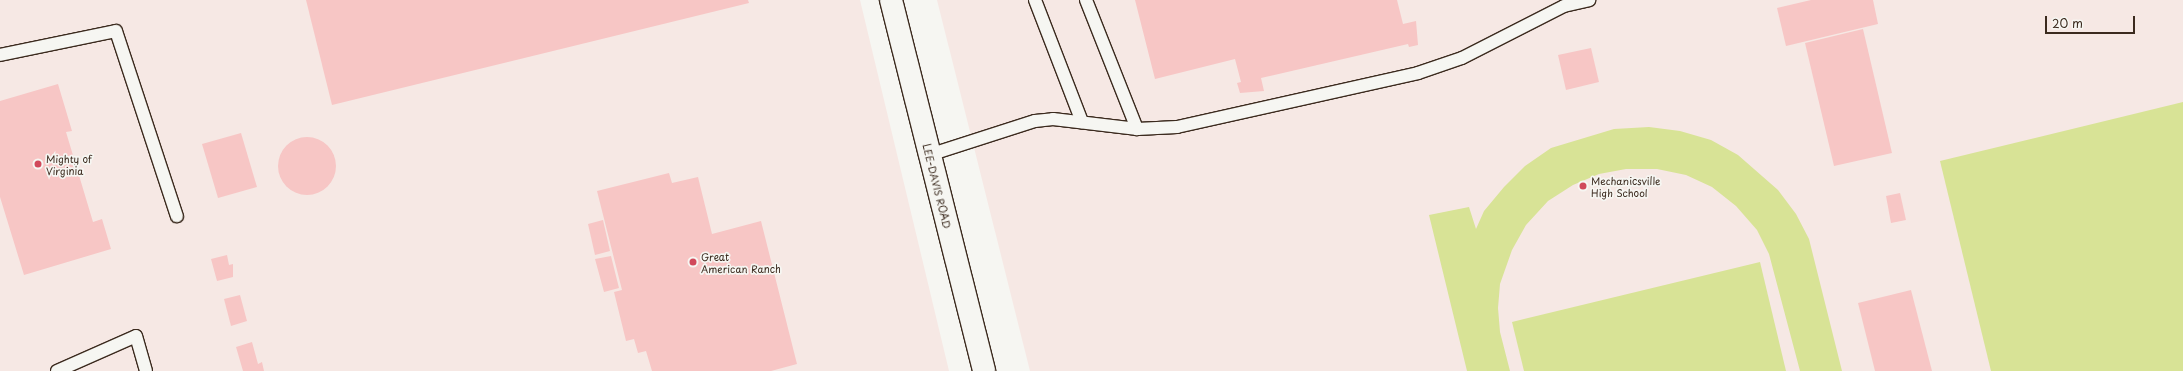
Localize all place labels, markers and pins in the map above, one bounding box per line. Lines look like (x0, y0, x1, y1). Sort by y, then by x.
place label: Mighty of Virginia (46, 152, 92, 176)
marker: Mighty of Virginia (33, 159, 43, 169)
place label: Mechanicsville High School (1591, 174, 1660, 198)
marker: Mechanicsville High School (1578, 181, 1588, 191)
place label: Great American Ranch (701, 250, 780, 274)
marker: Great American Ranch (688, 257, 698, 267)

